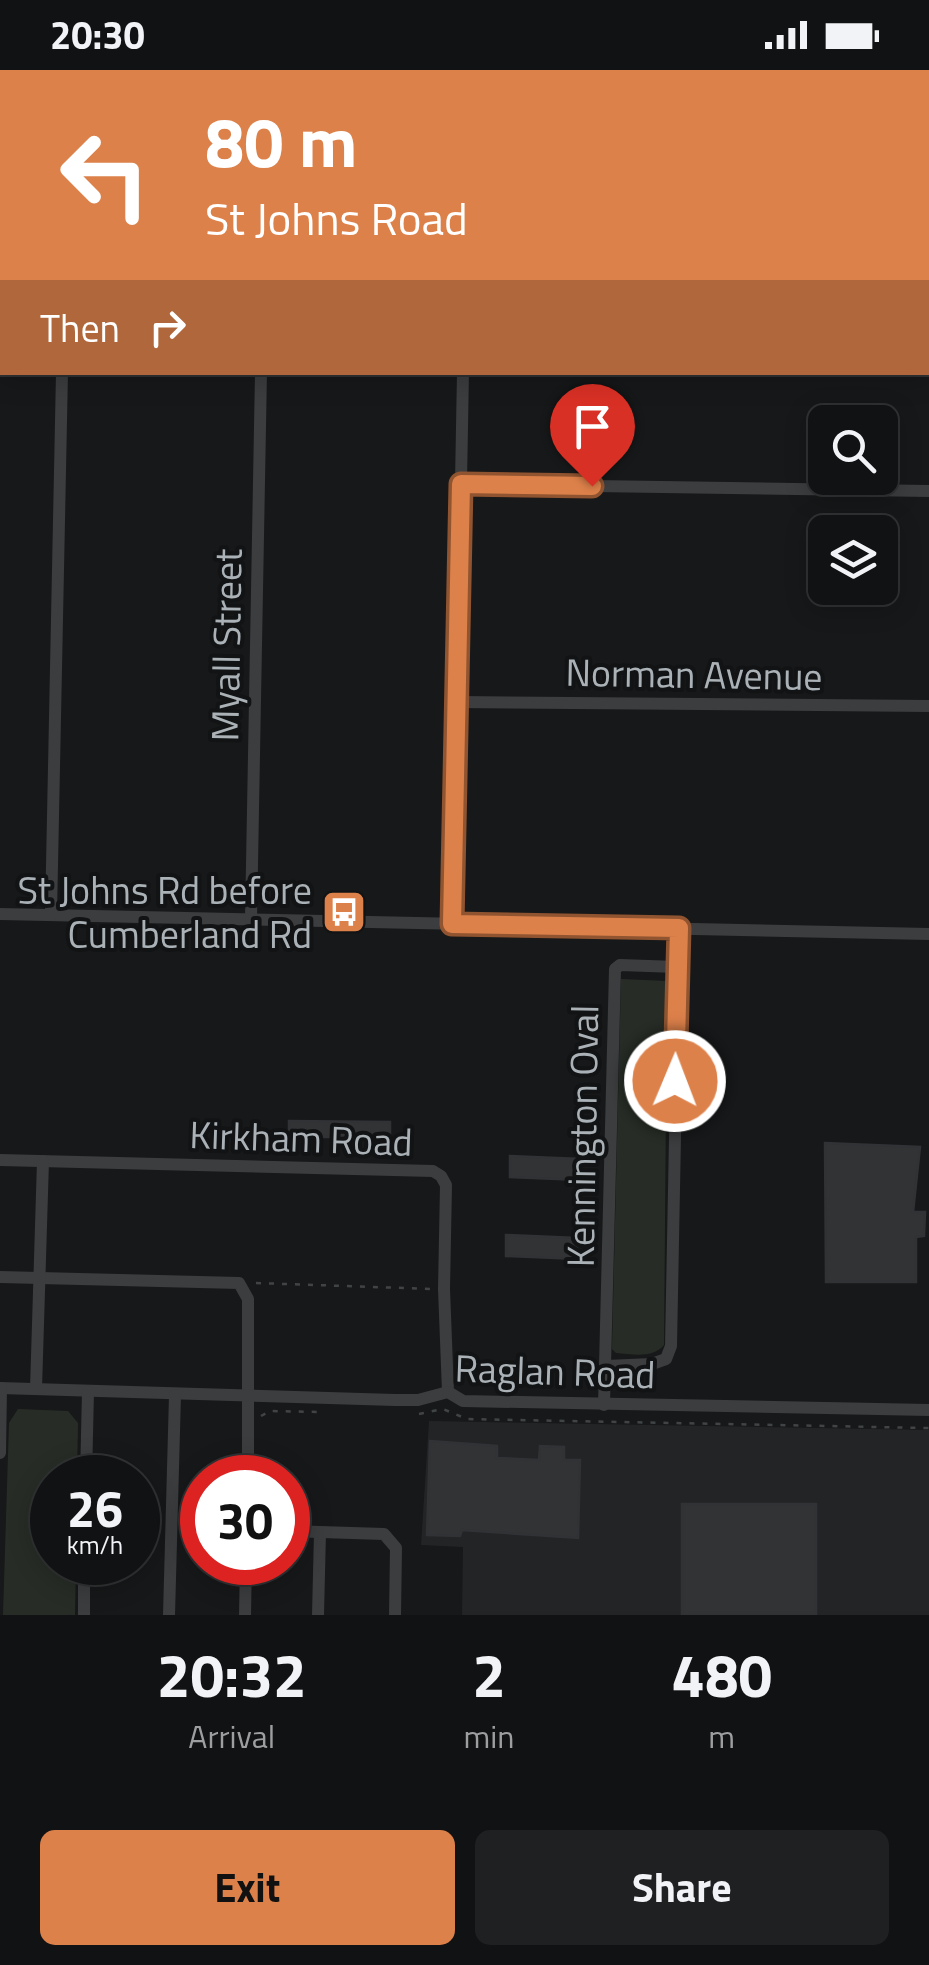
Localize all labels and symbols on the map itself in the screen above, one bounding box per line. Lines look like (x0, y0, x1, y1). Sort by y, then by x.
pin (550, 384, 635, 487)
street label: Myall Street (195, 548, 257, 742)
street label: Norman Avenue (565, 643, 823, 705)
place label: St Johns Rd before Cumberland Rd (17, 861, 312, 963)
bus stop icon: St Johns Rd before Cumberland Rd (321, 889, 367, 935)
street label: Kennington Oval (551, 1004, 613, 1268)
position arrow (623, 1029, 727, 1133)
street label: Kirkham Road (188, 1105, 414, 1171)
street label: Raglan Road (454, 1339, 656, 1403)
speed limit sign: 30 (180, 1455, 310, 1585)

